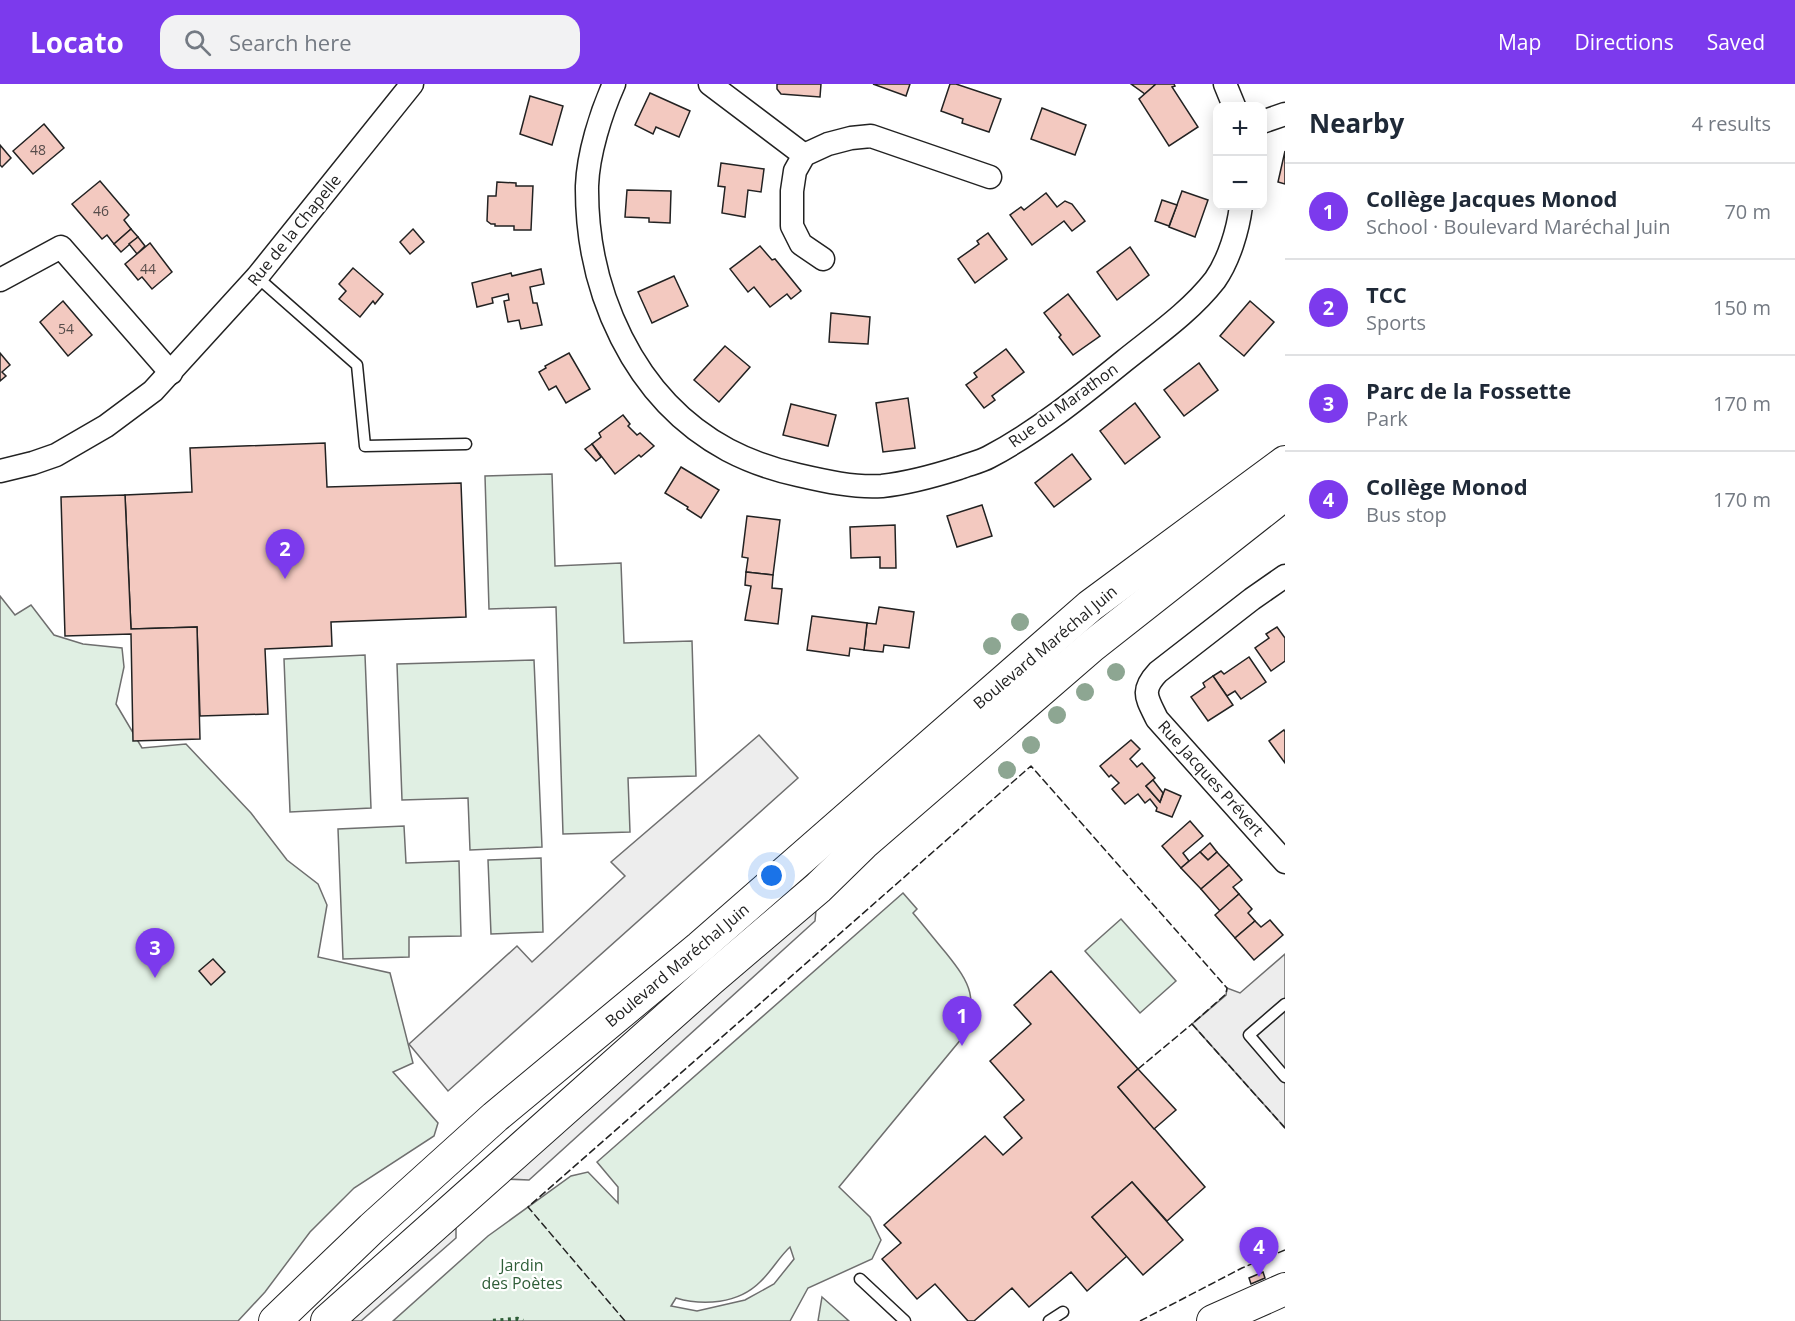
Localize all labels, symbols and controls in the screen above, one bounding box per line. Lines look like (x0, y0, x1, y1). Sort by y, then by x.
search box (160, 15, 580, 69)
text: Locato (30, 23, 124, 61)
icon: search (181, 26, 214, 59)
text: Search here (229, 27, 352, 57)
text: Map (1498, 28, 1541, 56)
text: Directions (1574, 28, 1674, 56)
text: Saved (1707, 28, 1765, 56)
map controls (1213, 102, 1267, 210)
button: + (1213, 102, 1267, 156)
text: Nearby (1309, 105, 1404, 141)
text: 4 results (1691, 110, 1771, 137)
house number: 48 (30, 140, 46, 159)
button: − (1213, 156, 1267, 210)
street label: Rue de la Chapelle (242, 170, 346, 290)
text: Collège Jacques Monod (1366, 183, 1618, 213)
text: 1 (1323, 198, 1334, 225)
text: 70 m (1724, 198, 1771, 225)
house number: 46 (93, 201, 109, 220)
text: School · Boulevard Maréchal Juin (1366, 213, 1670, 240)
house number: 44 (140, 259, 156, 278)
text: TCC (1366, 279, 1407, 309)
text: 2 (1323, 294, 1334, 321)
text: 150 m (1713, 294, 1771, 321)
text: Sports (1366, 309, 1426, 336)
house number: 54 (58, 319, 74, 338)
street label: Rue du Marathon (1004, 358, 1122, 452)
text: Parc de la Fossette (1366, 375, 1571, 405)
text: 3 (1323, 390, 1334, 417)
text: 170 m (1713, 390, 1771, 417)
text: Park (1366, 405, 1408, 432)
text: Collège Monod (1366, 471, 1528, 501)
text: 4 (1323, 486, 1334, 513)
text: 170 m (1713, 486, 1771, 513)
text: Bus stop (1366, 501, 1447, 528)
pin: 2 (266, 530, 304, 579)
street label: Boulevard Maréchal Juin (968, 580, 1122, 714)
street label: Rue Jacques Prévert (1153, 715, 1269, 841)
your location (757, 861, 786, 890)
street label: Boulevard Maréchal Juin (600, 898, 754, 1032)
pin: 3 (136, 928, 174, 978)
pin: 1 (942, 996, 982, 1046)
pin: 4 (1240, 1228, 1278, 1277)
park label: Jardin des Poètes (481, 1254, 563, 1294)

